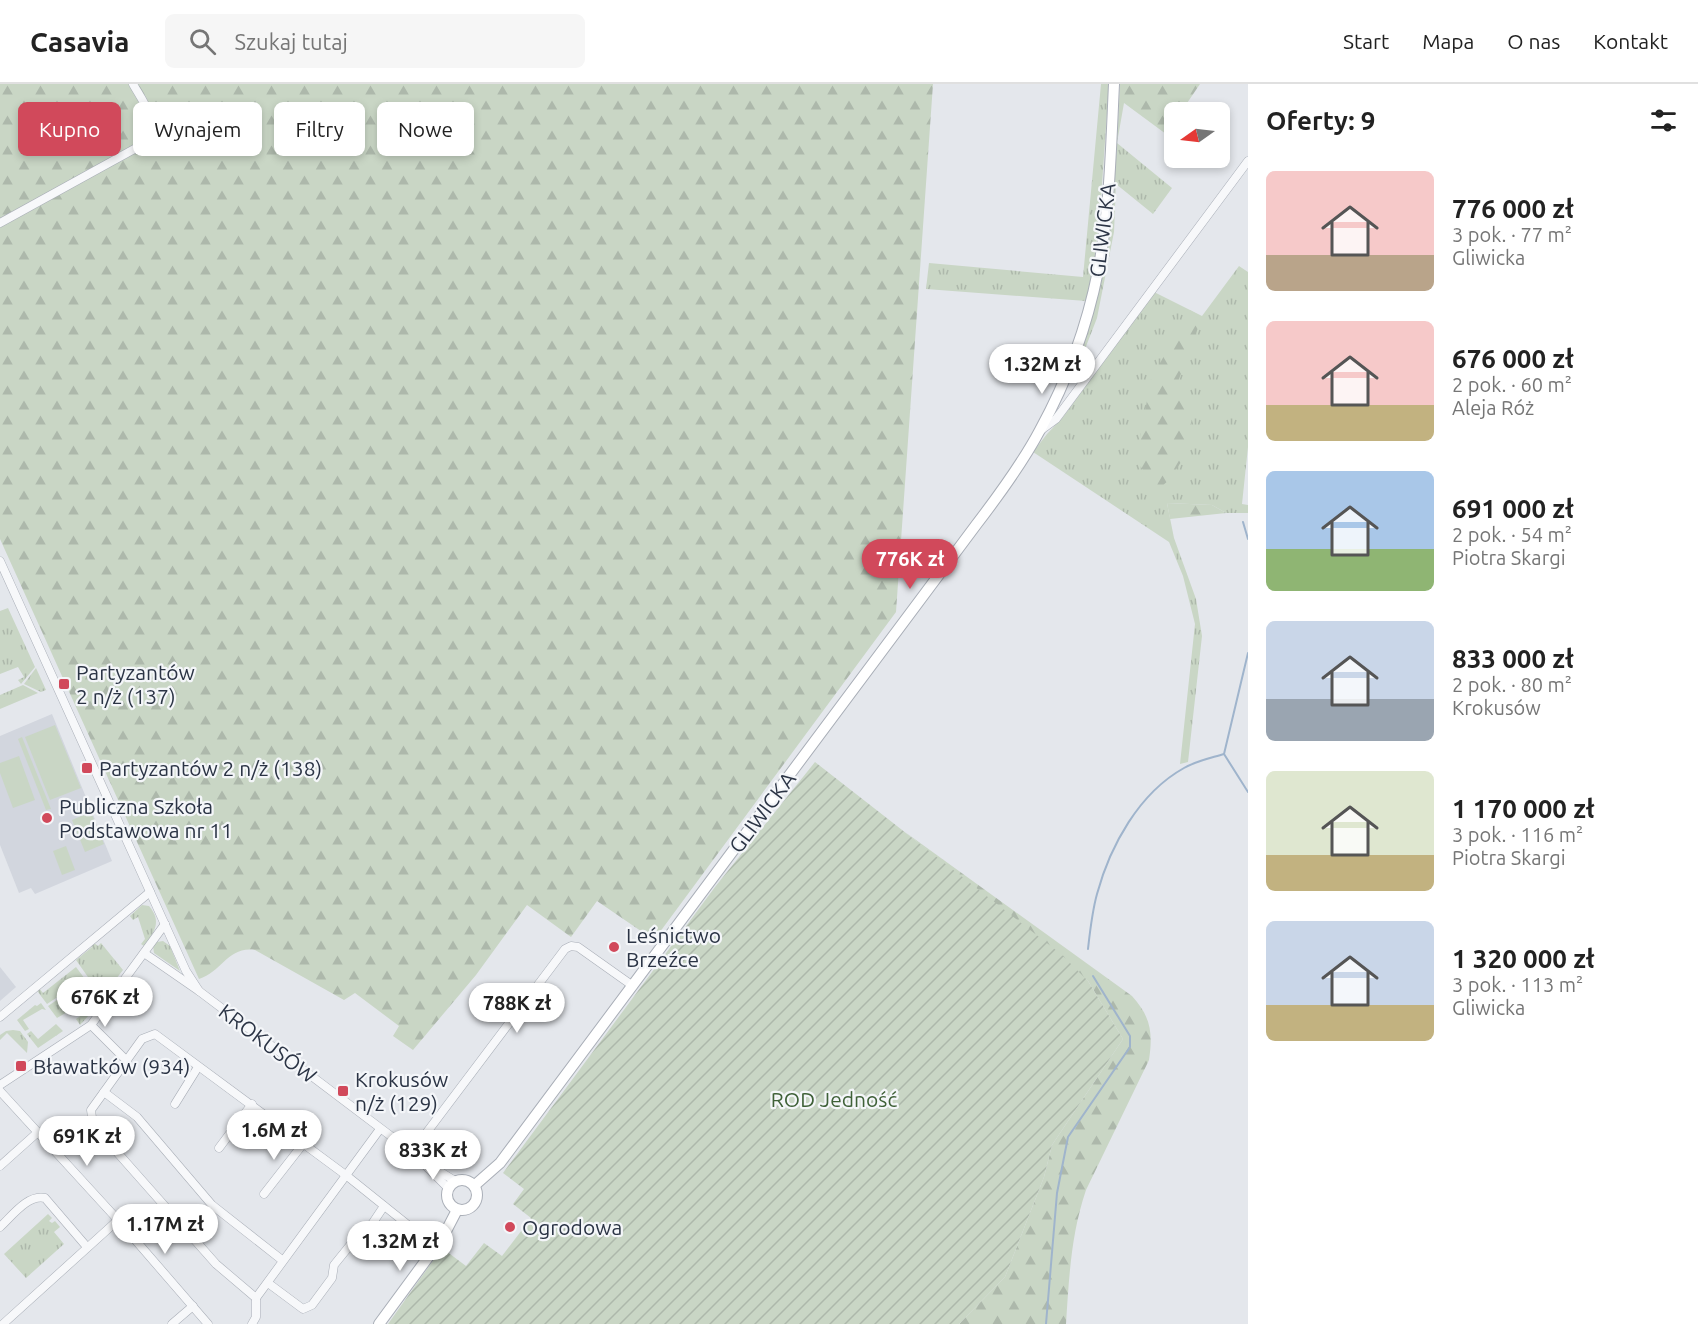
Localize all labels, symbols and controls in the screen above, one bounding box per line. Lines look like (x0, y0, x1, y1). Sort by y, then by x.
search box (165, 14, 585, 68)
icon: search (186, 25, 219, 58)
text: Casavia (30, 26, 129, 57)
text: Szukaj tutaj (234, 29, 348, 54)
text: Start (1343, 29, 1389, 53)
text: Mapa (1422, 29, 1474, 53)
text: O nas (1507, 29, 1560, 53)
text: Kontakt (1593, 29, 1668, 53)
chip: Kupno (18, 102, 121, 156)
chip: Wynajem (133, 102, 262, 156)
chip: Filtry (274, 102, 365, 156)
chip: Nowe (377, 102, 474, 156)
north arrow (1164, 102, 1230, 168)
map controls (1164, 102, 1230, 168)
icon: filters (1647, 104, 1680, 137)
text: Oferty: 9 (1266, 106, 1375, 135)
street label: GLIWICKA (1084, 181, 1120, 278)
text: 776 000 zł (1452, 194, 1574, 223)
icon: home (1314, 195, 1386, 267)
text: 3 pok. · 77 m² (1452, 223, 1572, 246)
text: Gliwicka (1452, 246, 1525, 269)
pin: 1.32M zł (980, 344, 1104, 395)
text: 676 000 zł (1452, 344, 1574, 373)
icon: home (1314, 345, 1386, 417)
text: 1.32M zł (1003, 352, 1081, 375)
text: 2 pok. · 60 m² (1452, 373, 1572, 396)
text: Aleja Róż (1452, 396, 1534, 419)
text: 691 000 zł (1452, 494, 1574, 523)
icon: home (1314, 495, 1386, 567)
text: 2 pok. · 54 m² (1452, 523, 1572, 546)
pin: 776K zł (855, 539, 965, 590)
text: Piotra Skargi (1452, 546, 1566, 569)
text: 776K zł (876, 547, 944, 570)
text: 833 000 zł (1452, 644, 1574, 673)
icon: home (1314, 645, 1386, 717)
place label: Partyzantów 2 n/ż (137) (76, 660, 195, 708)
text: 2 pok. · 80 m² (1452, 673, 1572, 696)
marker: Partyzantów 2 n/ż (137) (57, 677, 71, 691)
text: Krokusów (1452, 696, 1541, 719)
place label: Partyzantów 2 n/ż (138) (99, 756, 322, 780)
marker: Partyzantów 2 n/ż (138) (80, 761, 94, 775)
street label: GLIWICKA (724, 767, 800, 857)
place label: Publiczna Szkoła Podstawowa nr 11 (59, 794, 233, 842)
text: 1 170 000 zł (1452, 794, 1595, 823)
icon: home (1314, 795, 1386, 867)
marker: Publiczna Szkoła Podstawowa nr 11 (40, 811, 54, 825)
text: 3 pok. · 116 m² (1452, 823, 1583, 846)
text: Piotra Skargi (1452, 846, 1566, 869)
place label: Leśnictwo Brzeźce (626, 923, 721, 971)
marker: Leśnictwo Brzeźce (607, 940, 621, 954)
text: 1 320 000 zł (1452, 944, 1595, 973)
icon: home (1314, 945, 1386, 1017)
text: 3 pok. · 113 m² (1452, 973, 1583, 996)
pin: 676K zł (50, 977, 160, 1028)
pin: 788K zł (462, 983, 572, 1034)
text: 676K zł (71, 985, 139, 1008)
text: 788K zł (483, 991, 551, 1014)
text: Gliwicka (1452, 996, 1525, 1019)
street label: KROKUSÓW (214, 999, 322, 1087)
place label: Bławatków (934) (33, 1054, 190, 1078)
marker: Bławatków (934) (14, 1059, 28, 1073)
place label: Krokusów n/ż (129) (355, 1067, 448, 1115)
marker: Krokusów n/ż (129) (336, 1084, 350, 1098)
park label: ROD Jedność (771, 1087, 897, 1111)
pin: 1.6M zł (219, 1110, 329, 1161)
pin: 691K zł (32, 1116, 142, 1167)
text: 1.6M zł (241, 1118, 307, 1141)
text: 691K zł (53, 1124, 121, 1147)
pin: 833K zł (378, 1130, 488, 1181)
text: 833K zł (399, 1138, 467, 1161)
pin: 1.17M zł (103, 1204, 227, 1255)
text: 1.17M zł (126, 1212, 204, 1235)
place label: Ogrodowa (522, 1215, 622, 1239)
marker: Ogrodowa (503, 1220, 517, 1234)
pin: 1.32M zł (338, 1221, 462, 1272)
text: 1.32M zł (361, 1229, 439, 1252)

